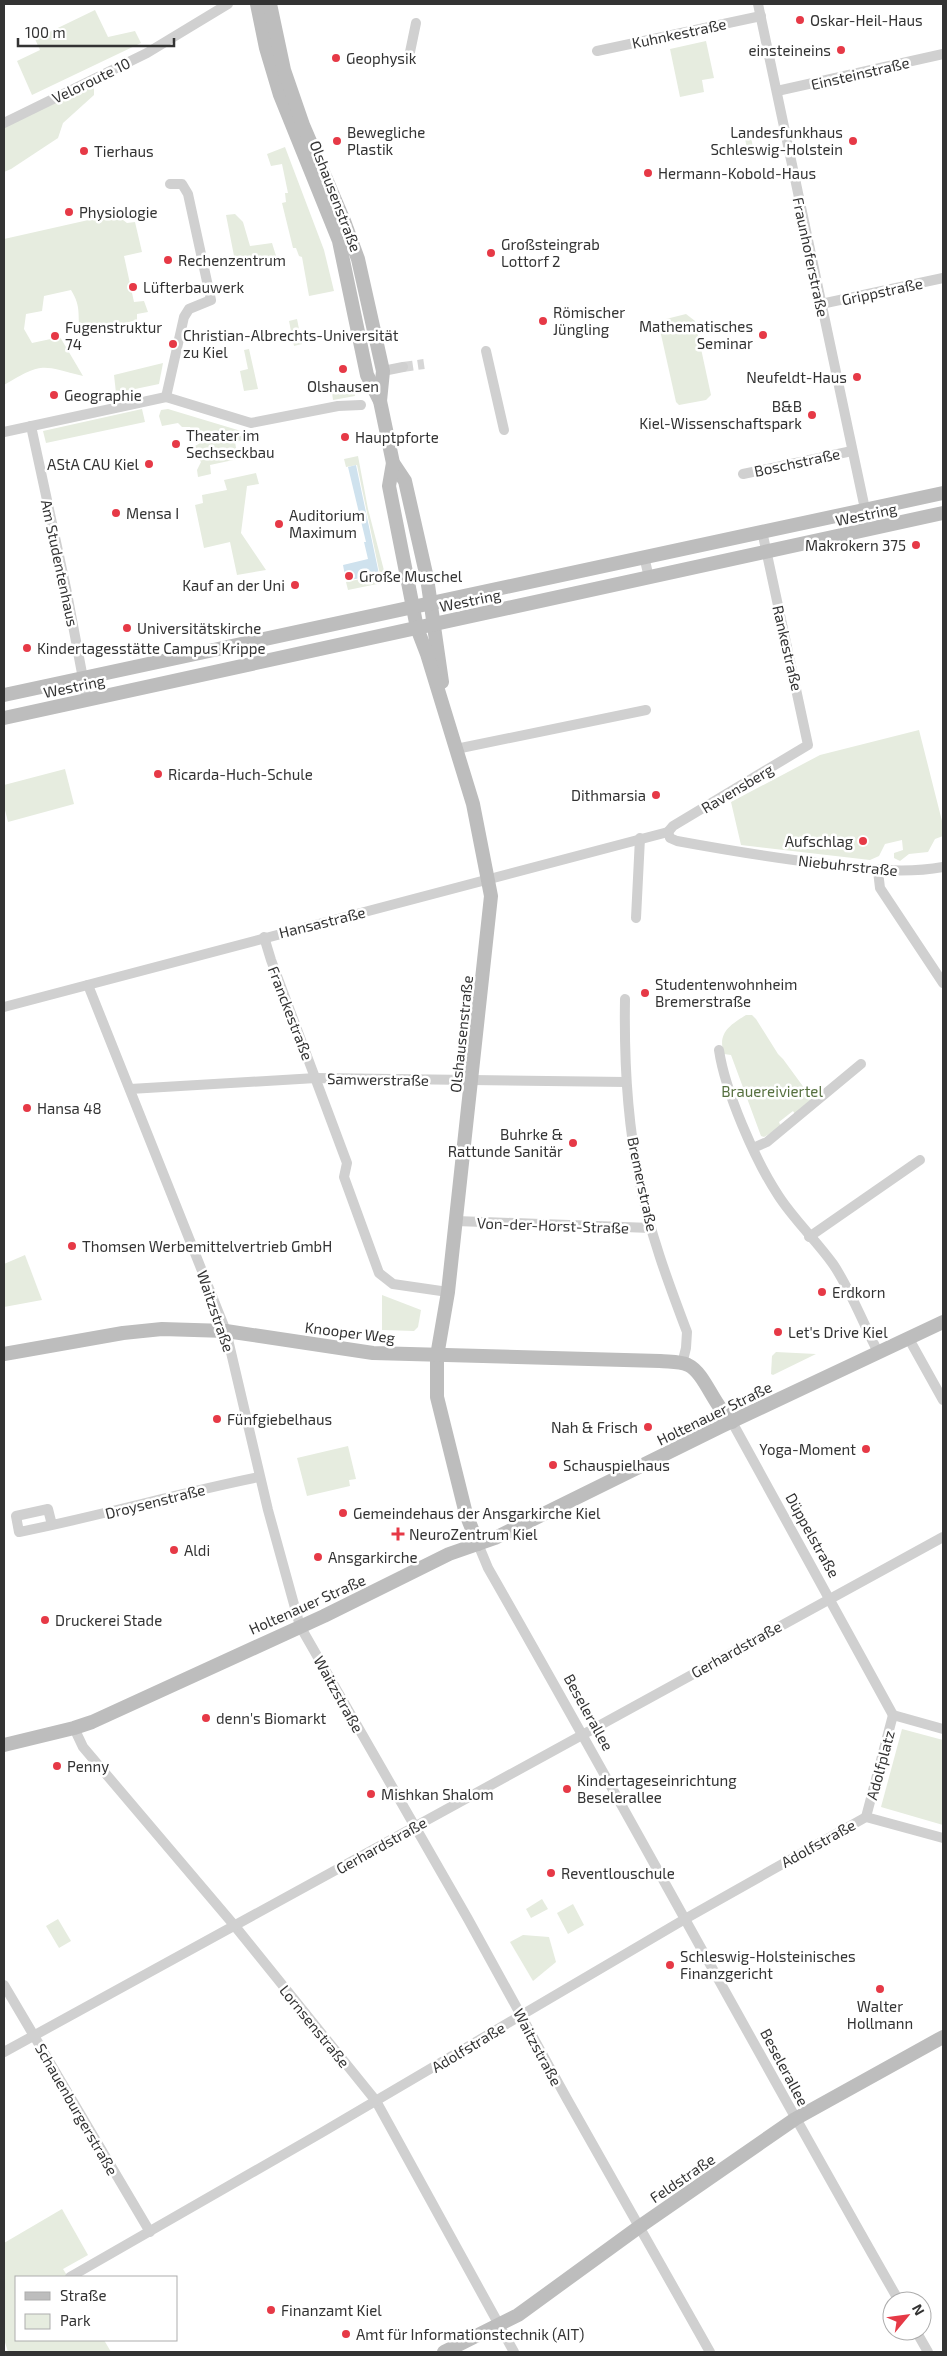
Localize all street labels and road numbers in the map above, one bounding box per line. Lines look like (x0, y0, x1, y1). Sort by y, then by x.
street label: Kuhnkestraße (630, 14, 728, 52)
street label: Veloroute 10 (49, 53, 133, 107)
street label: Einsteinstraße (809, 53, 911, 93)
street label: Olshausenstraße (306, 138, 366, 254)
street label: Fraunhoferstraße (790, 195, 832, 319)
street label: Grippstraße (840, 274, 924, 308)
street label: Boschstraße (752, 444, 842, 480)
street label: Am Studentenhaus (38, 498, 82, 628)
street label: Westring (834, 499, 899, 529)
street label: Westring (438, 585, 503, 615)
street label: Rankestraße (769, 603, 807, 693)
street label: Westring (42, 671, 107, 701)
street label: Ravensberg (698, 759, 777, 816)
street label: Niebuhrstraße (797, 851, 899, 879)
street label: Hansastraße (277, 903, 367, 941)
street label: Franckestraße (265, 963, 317, 1063)
street label: Olshausenstraße (446, 974, 476, 1094)
street label: Samwerstraße (327, 1069, 429, 1089)
street label: Bremerstraße (624, 1135, 662, 1233)
street label: Von-der-Horst-Straße (477, 1213, 629, 1237)
street label: Waitzstraße (194, 1268, 238, 1354)
street label: Knooper Weg (304, 1318, 397, 1347)
street label: Holtenauer Straße (654, 1377, 774, 1449)
street label: Droysenstraße (103, 1480, 207, 1522)
street label: Düppelstraße (782, 1489, 844, 1581)
street label: Holtenauer Straße (246, 1570, 368, 1638)
street label: Gerhardstraße (688, 1617, 784, 1681)
street label: Waitzstraße (310, 1652, 368, 1736)
street label: Beselerallee (561, 1671, 617, 1753)
street label: Adolfplatz (862, 1728, 898, 1802)
street label: Gerhardstraße (333, 1813, 429, 1877)
street label: Adolfstraße (778, 1815, 858, 1871)
street label: Lornsenstraße (276, 1981, 354, 2071)
street label: Waitzstraße (510, 2005, 566, 2089)
street label: Adolfstraße (428, 2018, 508, 2076)
street label: Beselerallee (757, 2025, 813, 2109)
street label: Schauenburgerstraße (32, 2040, 122, 2178)
street label: Feldstraße (646, 2150, 718, 2206)

